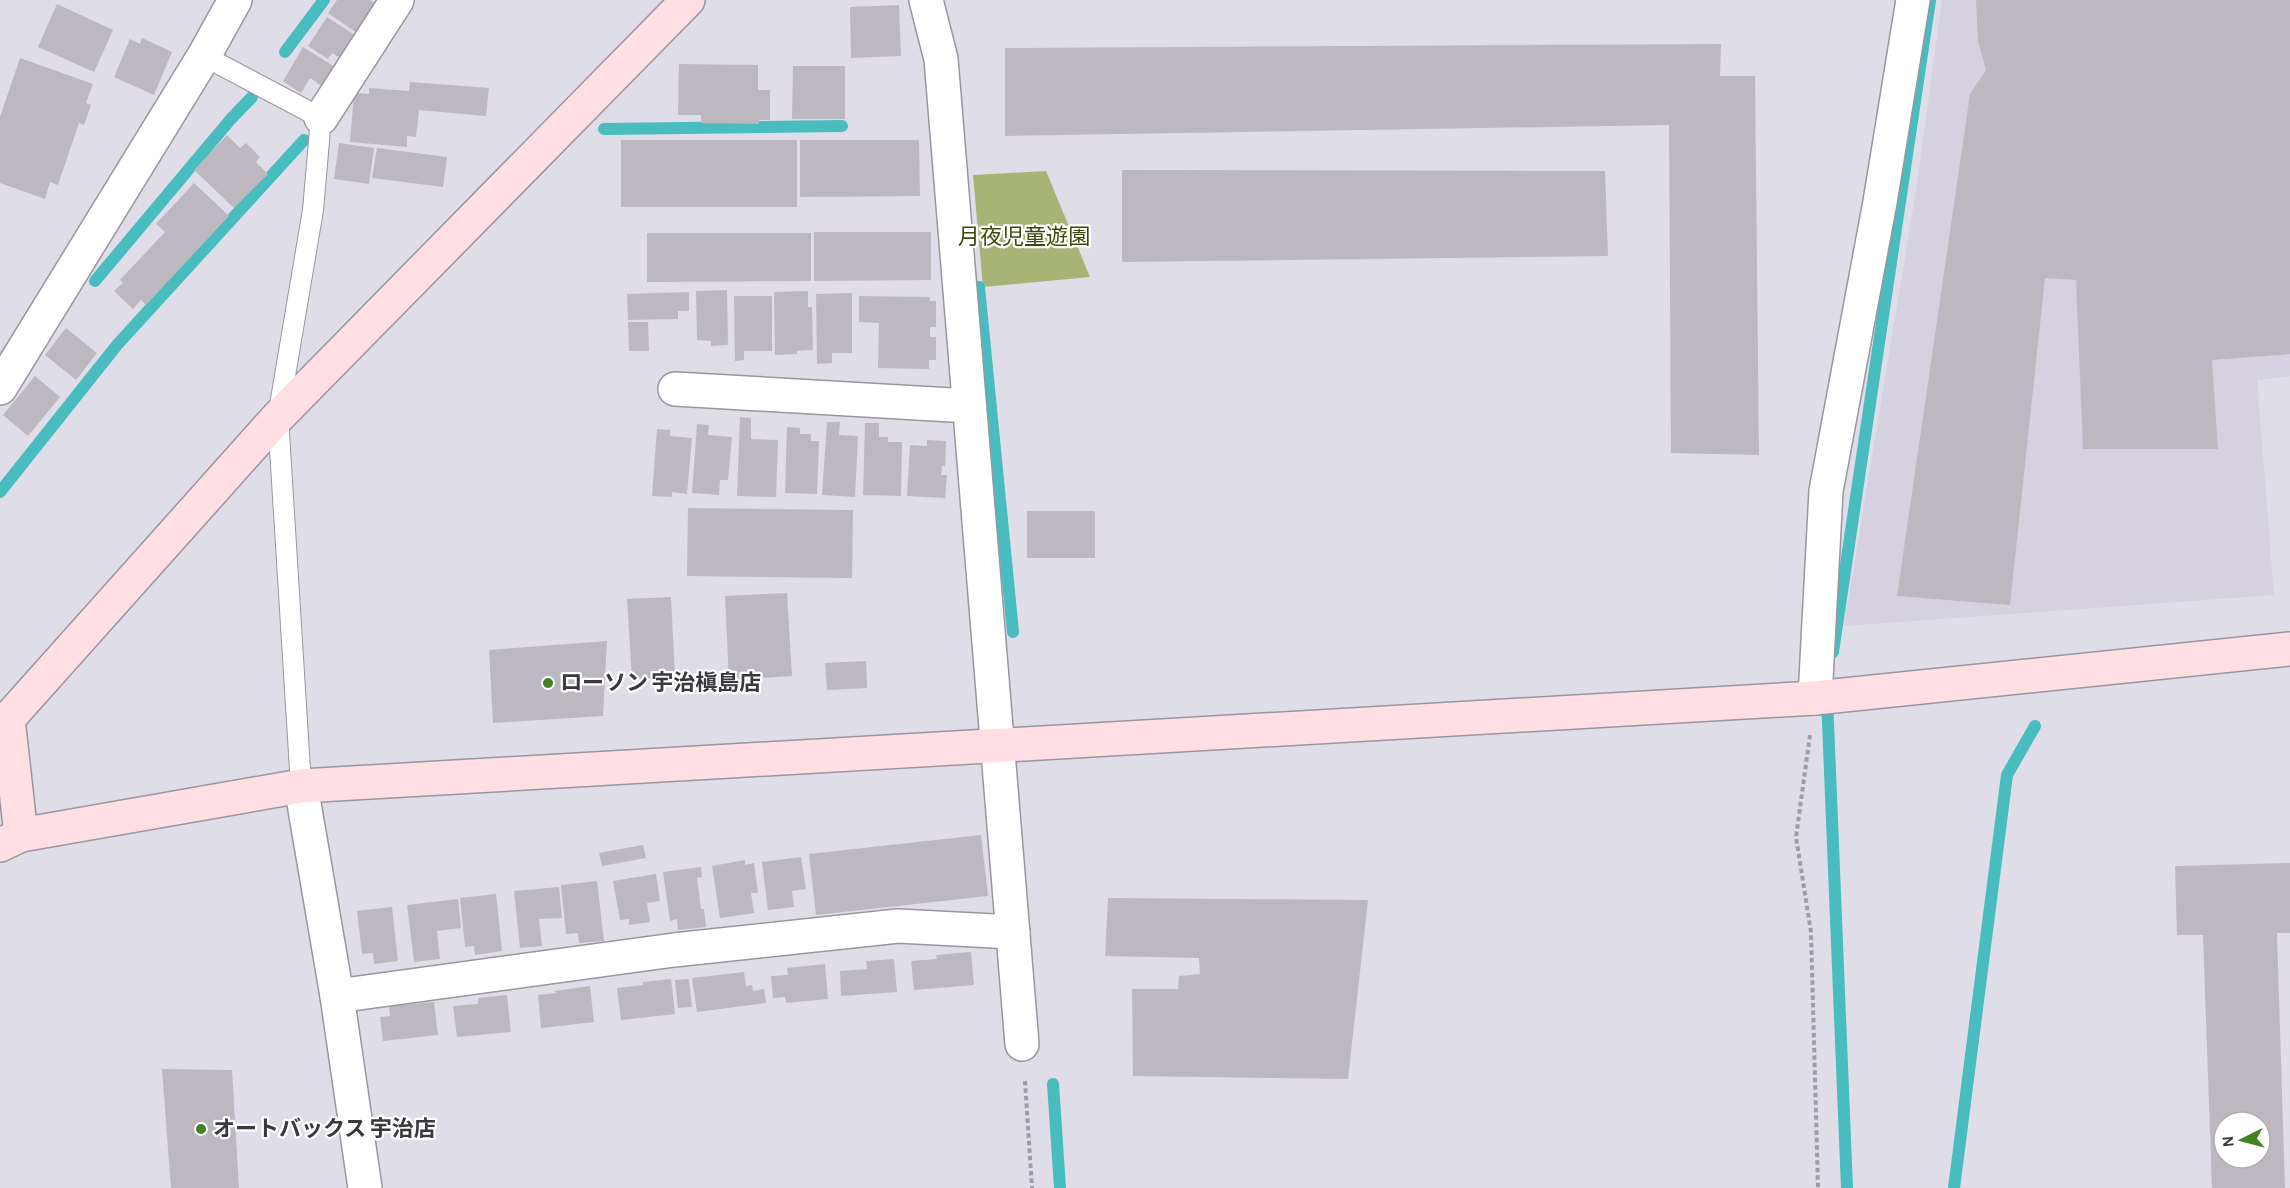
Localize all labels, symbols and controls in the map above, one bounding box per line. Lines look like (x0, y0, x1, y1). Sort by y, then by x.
park label: 月夜児童遊園 (958, 225, 1090, 248)
place label: ローソン 宇治槇島店 (560, 671, 761, 694)
marker: ローソン 宇治槇島店 (541, 676, 555, 690)
north arrow (2212, 1110, 2272, 1170)
place label: オートバックス 宇治店 (213, 1117, 436, 1140)
marker: オートバックス 宇治店 (194, 1122, 208, 1136)
text: N (2220, 1135, 2237, 1148)

